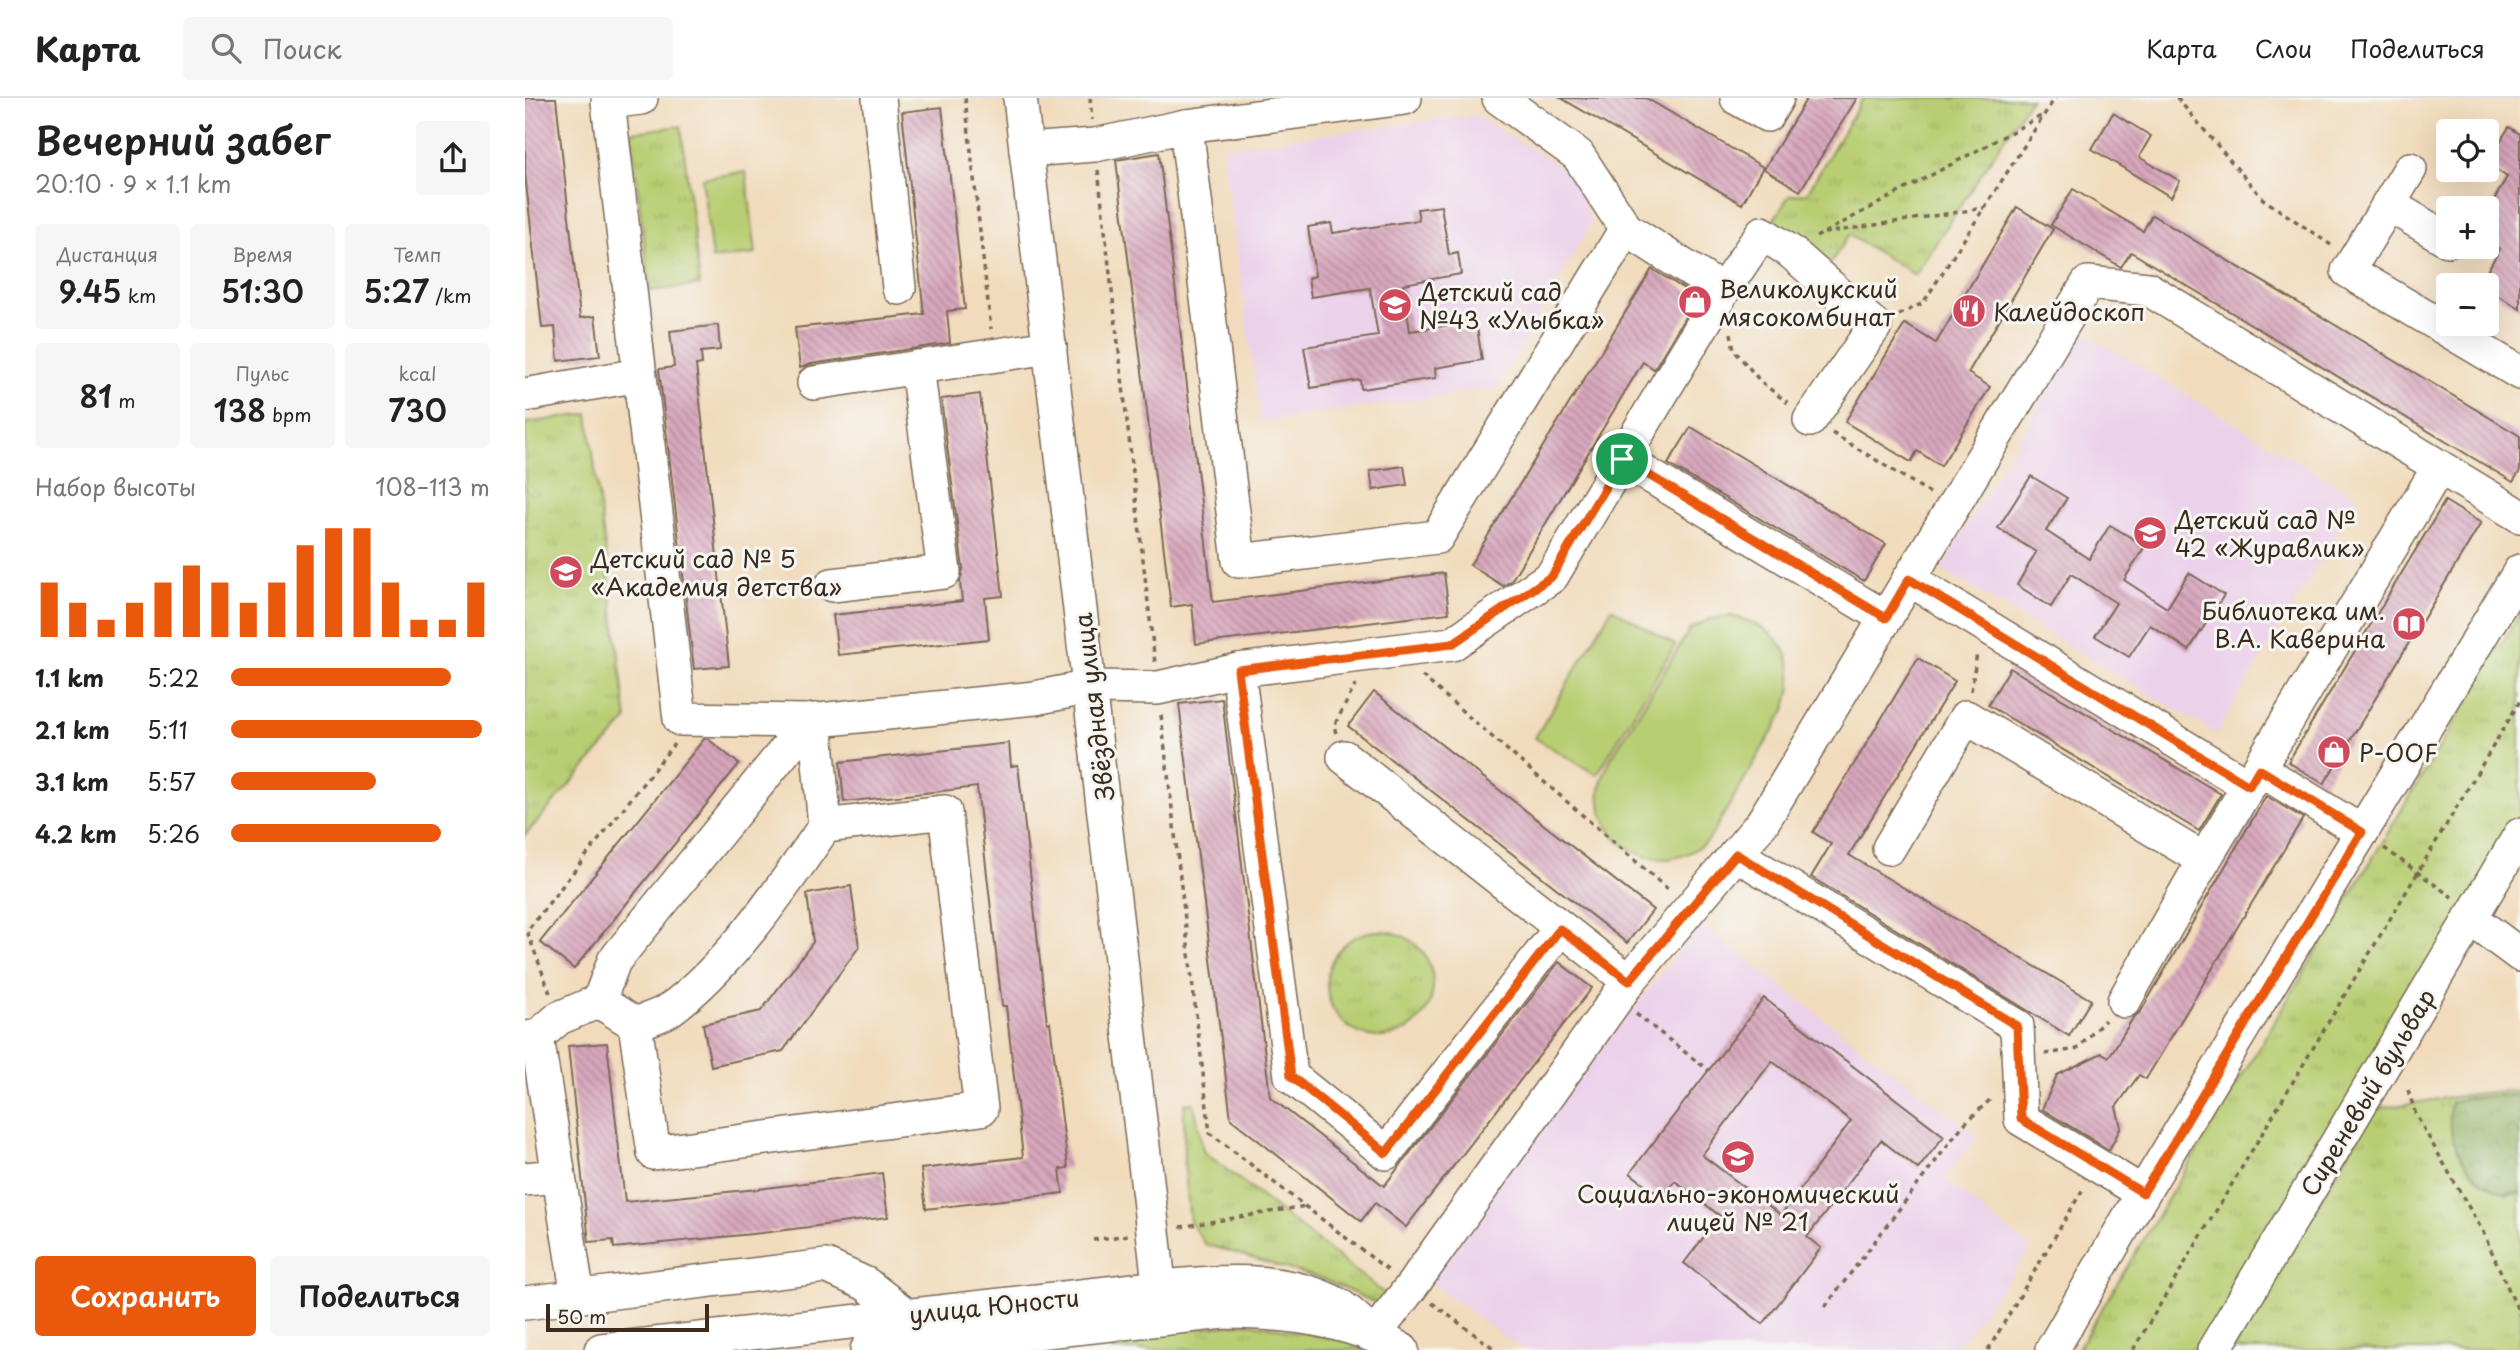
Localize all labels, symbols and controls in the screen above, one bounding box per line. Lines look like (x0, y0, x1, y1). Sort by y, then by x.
search box (183, 17, 673, 80)
text: Карта (35, 23, 141, 73)
icon: search (207, 29, 245, 67)
text: Поиск (263, 29, 342, 68)
text: Карта (2146, 30, 2217, 66)
text: Слои (2255, 30, 2312, 66)
text: Поделиться (2350, 30, 2485, 66)
text: Вечерний забег (35, 111, 331, 168)
map controls (2436, 119, 2499, 336)
button: locate (2436, 119, 2499, 182)
button: share (416, 121, 490, 195)
text: 20:10 · 9 × 1.1 km (35, 166, 231, 201)
button: + (2436, 196, 2499, 259)
text: Дистанция (57, 240, 158, 268)
text: Время (232, 240, 293, 268)
text: Темп (393, 240, 442, 268)
text: 9.45 (59, 268, 122, 313)
text: 51:30 (221, 268, 304, 313)
text: 5:27 (363, 268, 429, 313)
place label: Великолукский мясокомбинат (1719, 270, 1898, 334)
place label: Детский сад №43 «Улыбка» (1418, 273, 1604, 337)
button: − (2436, 273, 2499, 336)
text: km (122, 281, 156, 309)
text: /km (429, 281, 472, 309)
shop icon: Великолукский мясокомбинат (1676, 283, 1714, 321)
school or university icon: Детский сад №43 «Улыбка» (1376, 286, 1414, 324)
restaurant icon: Калейдоскоп (1950, 292, 1988, 330)
place label: Калейдоскоп (1993, 293, 2145, 329)
text: Пульс (236, 359, 289, 387)
text: kcal (399, 359, 436, 387)
text: 81 (80, 373, 112, 418)
text: m (112, 386, 135, 414)
text: 138 (213, 387, 266, 432)
text: 730 (388, 387, 447, 432)
text: bpm (266, 400, 312, 428)
pin (1592, 429, 1652, 489)
icon: arrive (1603, 440, 1641, 478)
text: Набор высоты (35, 469, 196, 504)
text: 108–113 m (375, 469, 490, 504)
place label: Детский сад № 42 «Журавлик» (2174, 501, 2365, 565)
school or university icon: Детский сад № 42 «Журавлик» (2131, 514, 2169, 552)
place label: Детский сад № 5 «Академия детства» (590, 540, 842, 604)
school or university icon: Детский сад № 5 «Академия детства» (547, 553, 585, 591)
place label: Библиотека им. В.А. Каверина (2201, 592, 2385, 656)
library icon: Библиотека им. В.А. Каверина (2390, 605, 2428, 643)
street label: Звёздная улица (1064, 611, 1122, 803)
text: 1.1 km (35, 660, 104, 695)
text: 5:22 (147, 660, 199, 695)
text: 2.1 km (35, 712, 110, 747)
text: 5:11 (147, 712, 188, 747)
shop icon: P-OOF (2315, 733, 2353, 771)
place label: P-OOF (2359, 734, 2438, 770)
text: 3.1 km (35, 764, 109, 799)
text: 5:57 (147, 764, 196, 799)
text: 4.2 km (35, 816, 117, 851)
text: 5:26 (147, 816, 200, 851)
street label: Сиреневый бульвар (2291, 981, 2443, 1203)
school or university icon: Социально-экономический лицей № 21 (1719, 1138, 1757, 1176)
place label: Социально-экономический лицей № 21 (1577, 1175, 1899, 1239)
button: Сохранить (35, 1256, 256, 1336)
button: Поделиться (270, 1256, 490, 1336)
street label: улица Юности (907, 1278, 1081, 1332)
scale bar (546, 1301, 709, 1333)
text: 50 m (557, 1302, 606, 1330)

